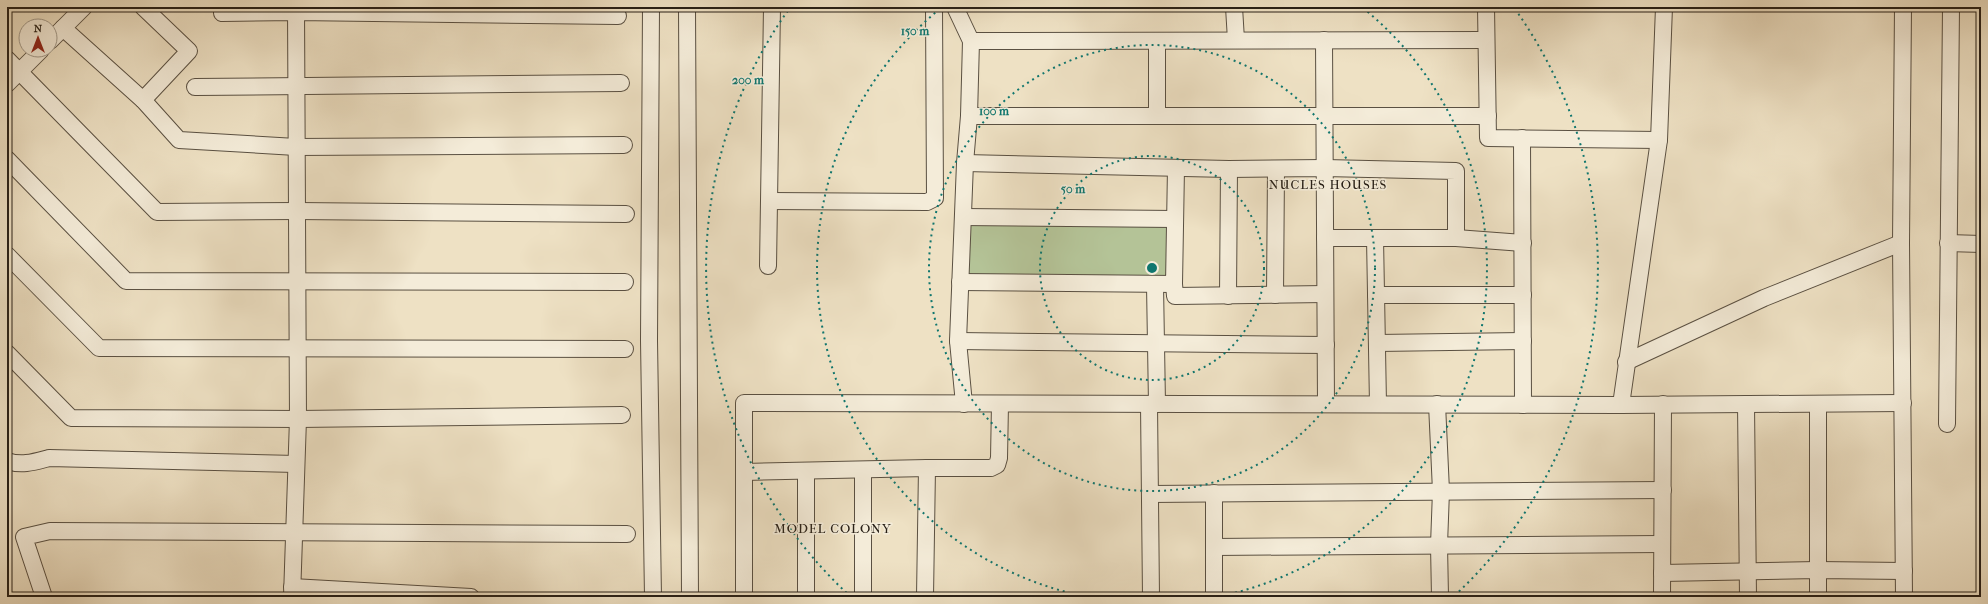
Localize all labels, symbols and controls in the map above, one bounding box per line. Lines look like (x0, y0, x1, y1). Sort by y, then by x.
north arrow (18, 18, 58, 58)
text: N (34, 22, 43, 35)
text: 150 m (901, 24, 930, 38)
text: 200 m (732, 73, 765, 87)
text: 100 m (979, 104, 1010, 118)
district label: NUCLES HOUSES (1269, 177, 1387, 192)
text: 50 m (1061, 182, 1086, 196)
centre of rings (1145, 261, 1159, 275)
district label: MODEL COLONY (774, 521, 892, 536)

